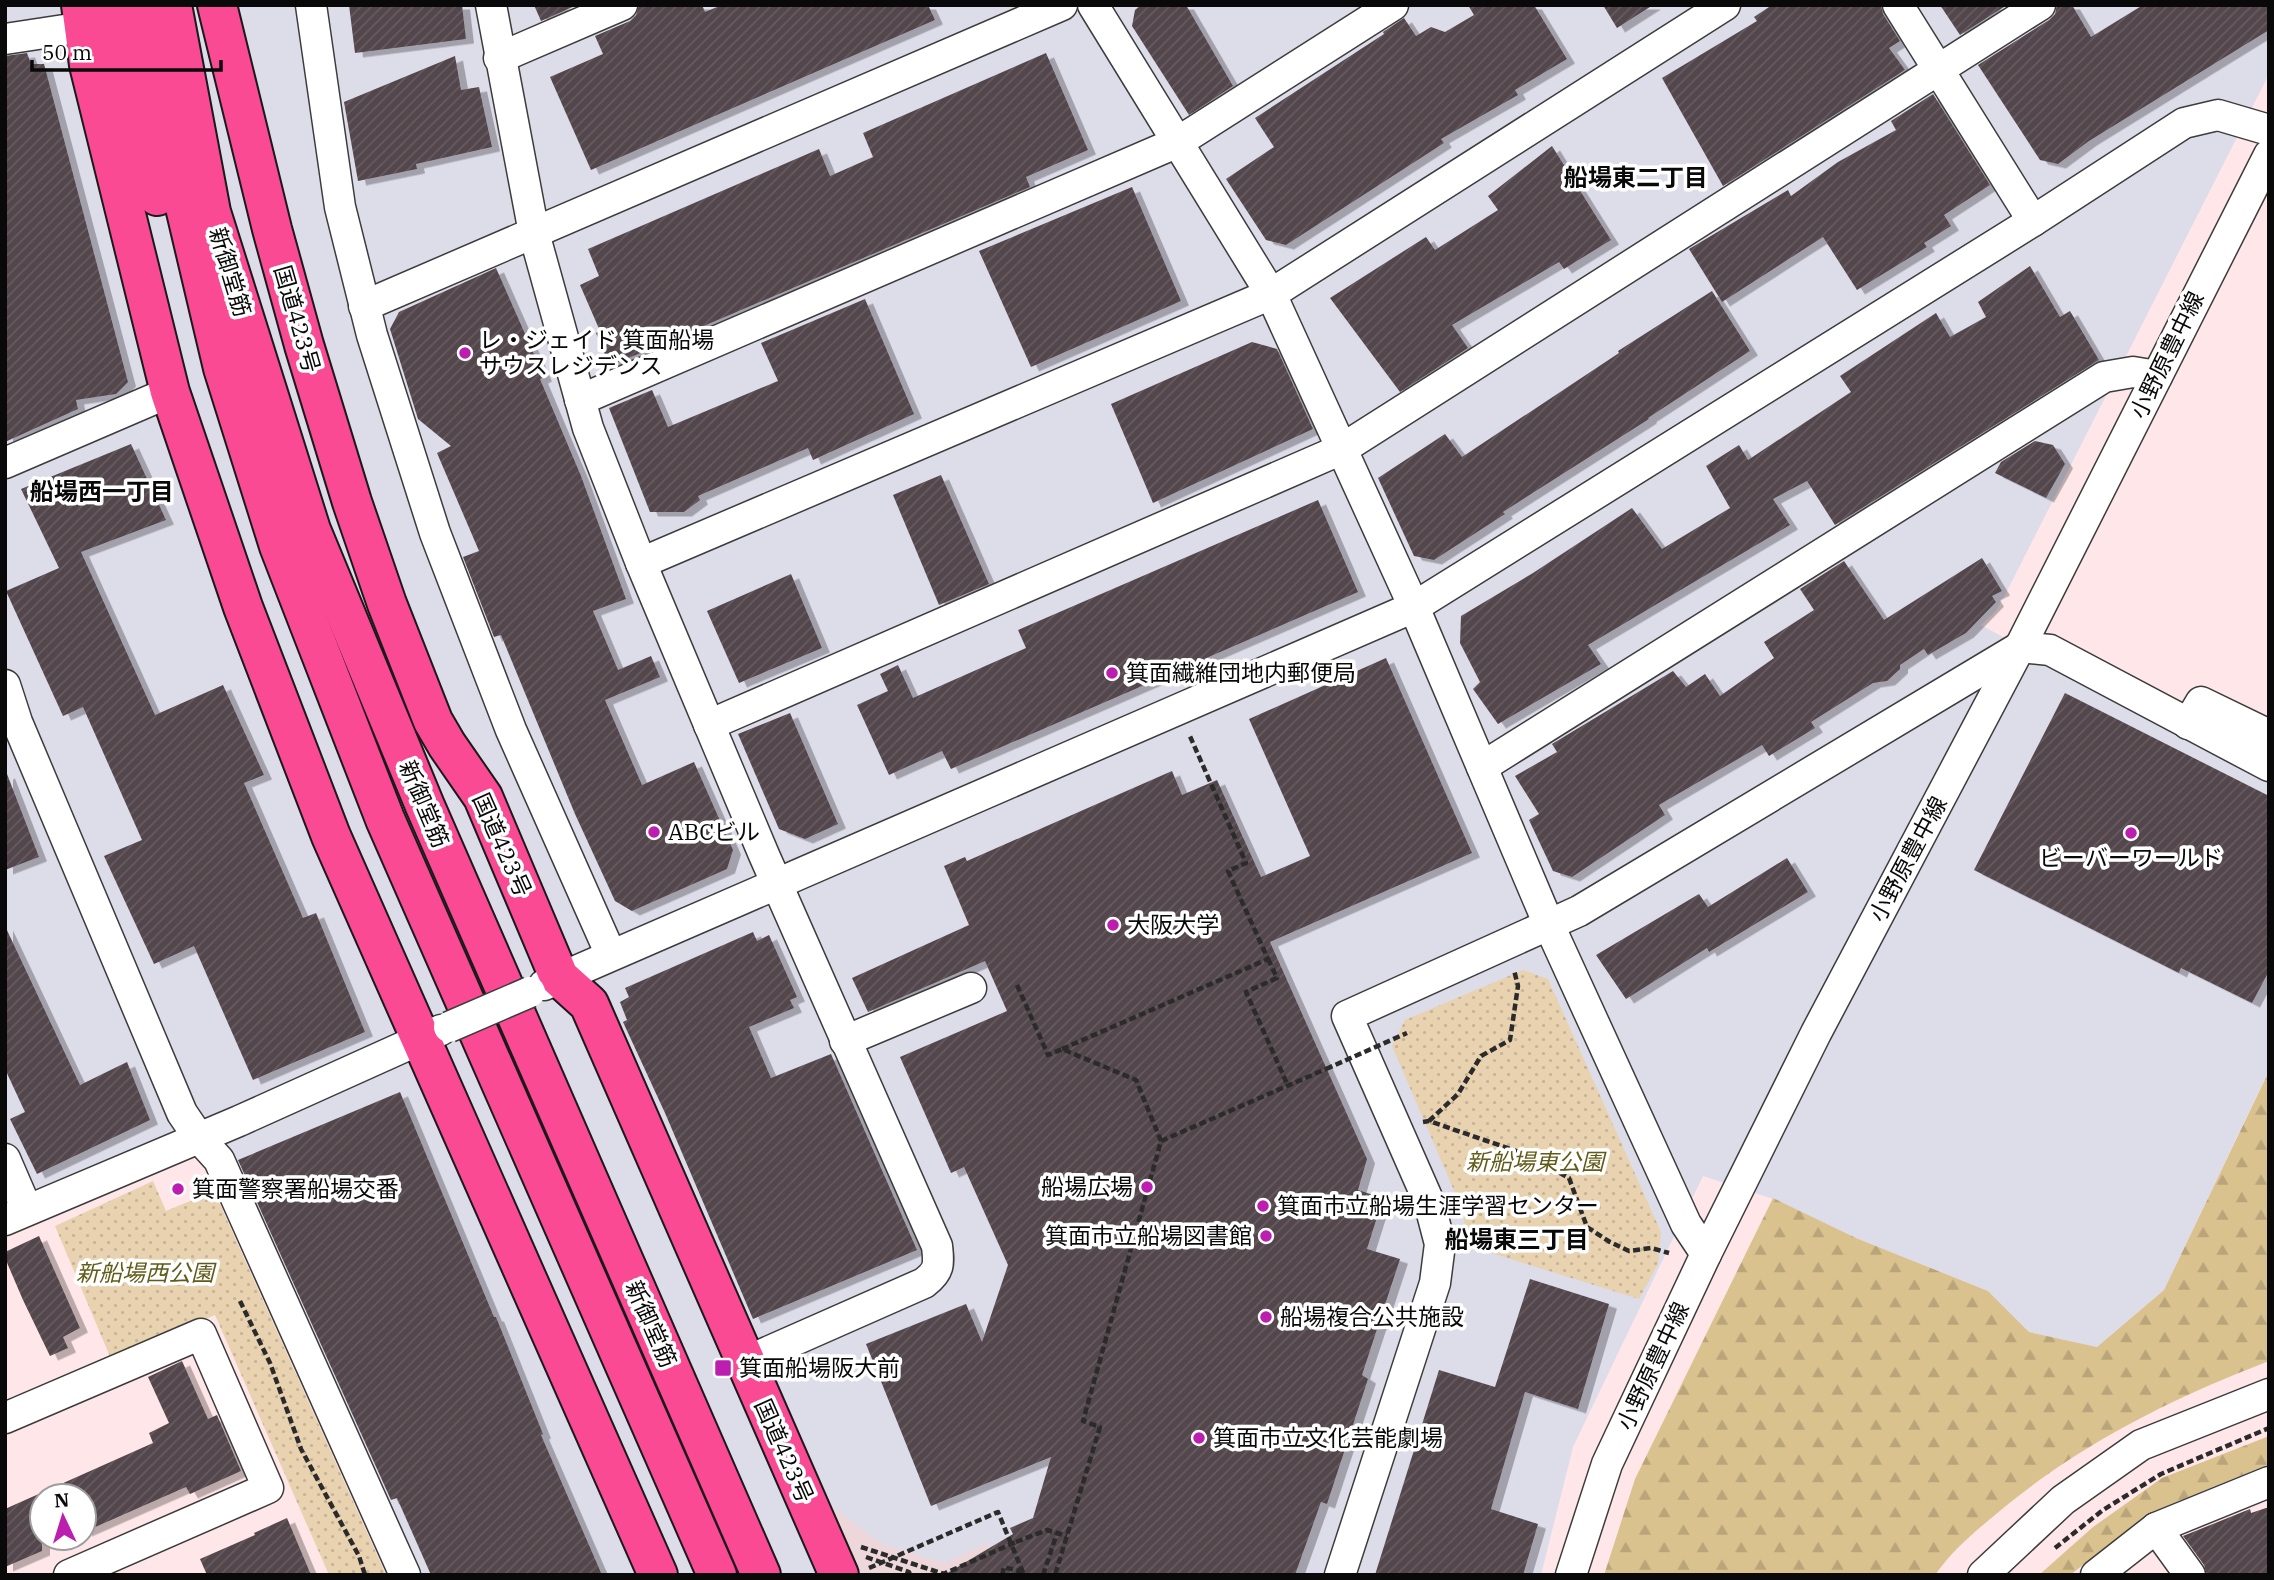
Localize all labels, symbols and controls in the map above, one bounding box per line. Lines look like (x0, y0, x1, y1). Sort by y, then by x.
scale bar (32, 28, 220, 72)
text: 50 m (42, 38, 92, 66)
district label: 船場東二丁目 (1564, 161, 1708, 193)
street label: 新御堂筋 (203, 223, 259, 320)
street label: 国道423号 (268, 262, 328, 376)
street label: 小野原豊中線 (2122, 286, 2210, 423)
place label: レ・ジェイド 箕面船場 サウスレジデンス (479, 324, 714, 380)
marker: レ・ジェイド 箕面船場 サウスレジデンス (457, 345, 473, 361)
district label: 船場西一丁目 (30, 475, 174, 507)
place label: 箕面繊維団地内郵便局 (1126, 657, 1356, 687)
marker: 箕面繊維団地内郵便局 (1104, 665, 1120, 681)
street label: 新御堂筋 (393, 755, 457, 852)
street label: 国道423号 (467, 788, 539, 901)
street label: 小野原豊中線 (1861, 791, 1953, 926)
place label: ABCビル (668, 816, 760, 846)
marker: ABCビル (646, 824, 662, 840)
marker: ビーバーワールド (2123, 825, 2139, 841)
place label: ビーバーワールド (2039, 842, 2223, 872)
place label: 大阪大学 (1127, 909, 1219, 939)
marker: 大阪大学 (1105, 917, 1121, 933)
park label: 新船場東公園 (1466, 1146, 1607, 1176)
place label: 船場広場 (1041, 1171, 1133, 1201)
place label: 箕面警察署船場交番 (192, 1173, 399, 1203)
marker: 船場広場 (1139, 1179, 1155, 1195)
marker: 箕面警察署船場交番 (170, 1181, 186, 1197)
place label: 箕面市立船場生涯学習センター (1277, 1190, 1599, 1220)
marker: 箕面市立船場生涯学習センター (1255, 1198, 1271, 1214)
place label: 箕面市立船場図書館 (1045, 1220, 1252, 1250)
district label: 船場東三丁目 (1445, 1223, 1589, 1255)
marker: 箕面市立船場図書館 (1258, 1228, 1274, 1244)
park label: 新船場西公園 (76, 1257, 217, 1287)
street label: 新御堂筋 (620, 1275, 684, 1372)
street label: 小野原豊中線 (1609, 1297, 1695, 1434)
place label: 船場複合公共施設 (1280, 1301, 1464, 1331)
marker: 船場複合公共施設 (1258, 1309, 1274, 1325)
place label: 箕面船場阪大前 (739, 1352, 900, 1382)
marker: 箕面船場阪大前 (713, 1358, 733, 1378)
street label: 国道423号 (749, 1394, 821, 1507)
place label: 箕面市立文化芸能劇場 (1213, 1422, 1443, 1452)
marker: 箕面市立文化芸能劇場 (1191, 1430, 1207, 1446)
north arrow (28, 1482, 98, 1552)
text: N (53, 1488, 70, 1513)

